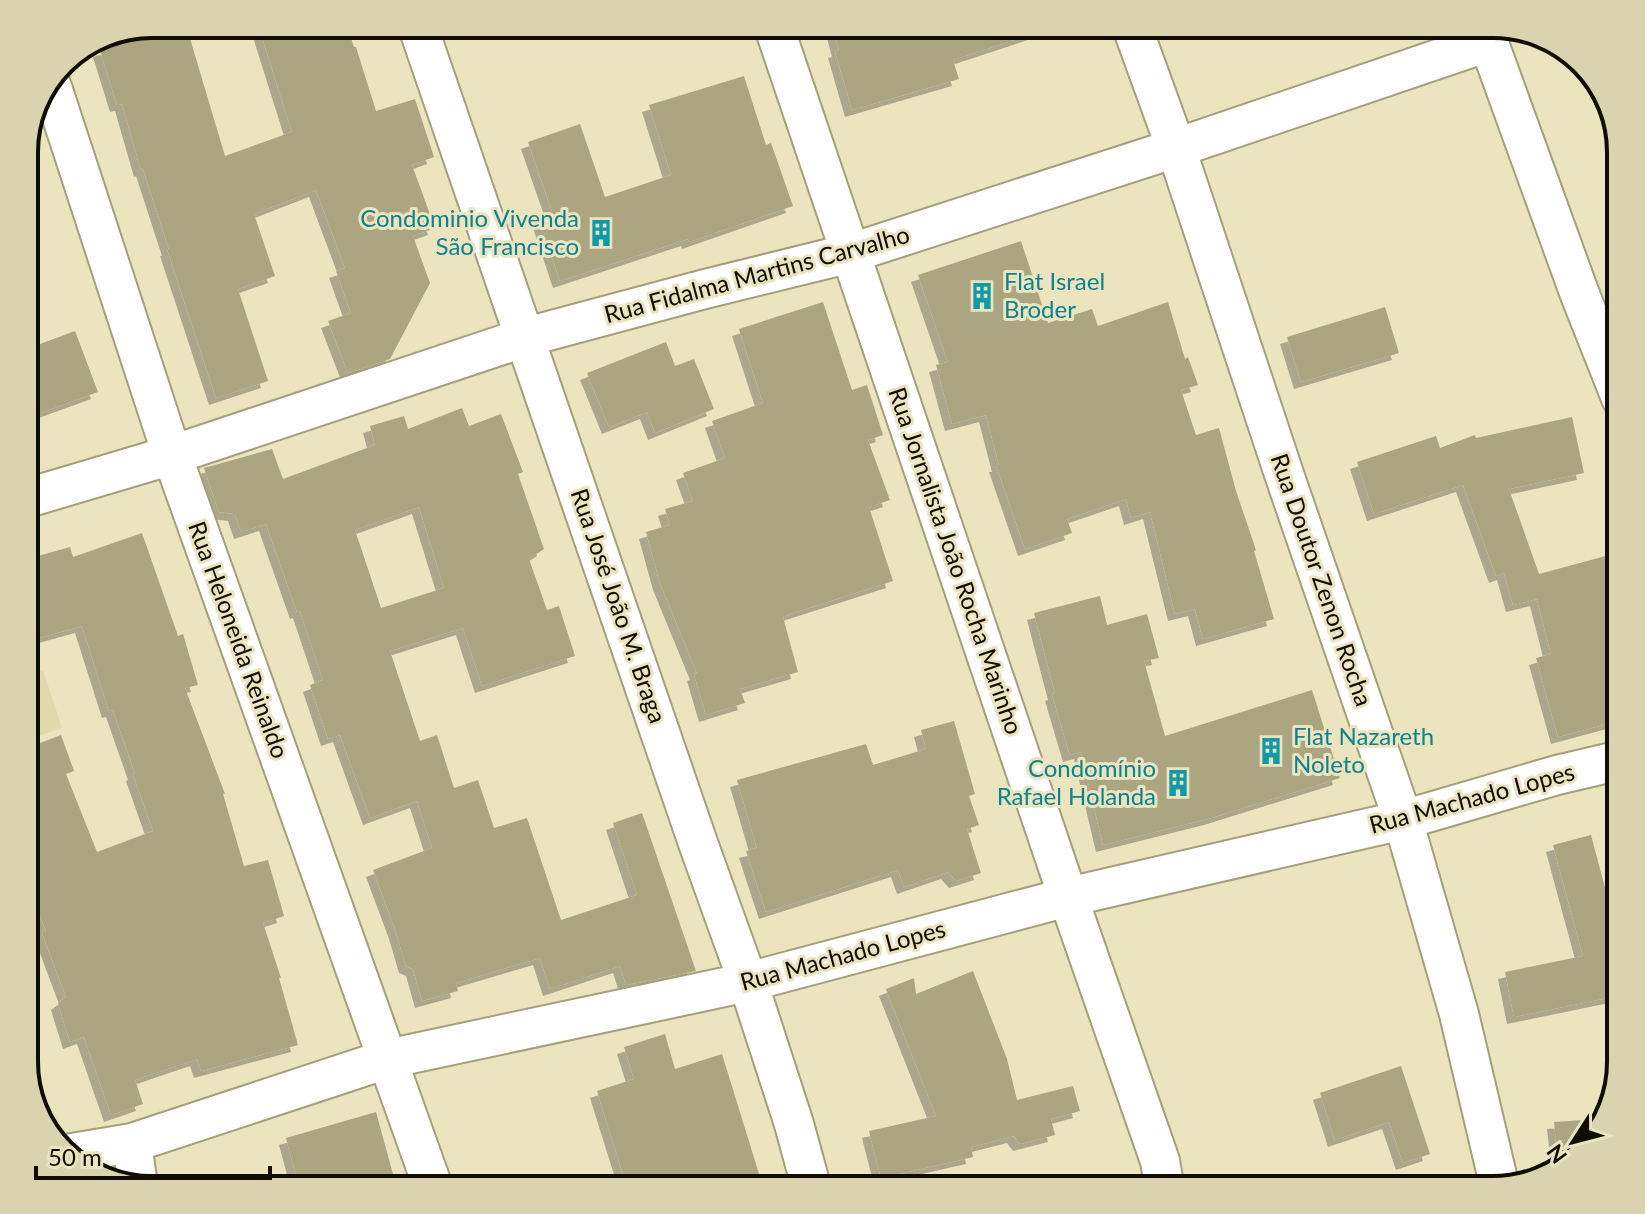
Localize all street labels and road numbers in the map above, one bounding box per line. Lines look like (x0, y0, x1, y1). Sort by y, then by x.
street label: Rua Fidalma Martins Carvalho (601, 219, 912, 328)
street label: Rua Jornalista João Rocha Marinho (883, 383, 1030, 738)
street label: Rua Doutor Zenon Rocha (1266, 449, 1379, 710)
street label: Rua José João M. Braga (566, 484, 673, 727)
street label: Rua Heloneida Reinaldo (183, 517, 296, 762)
street label: Rua Machado Lopes (1366, 756, 1577, 839)
street label: Rua Machado Lopes (737, 913, 948, 996)

